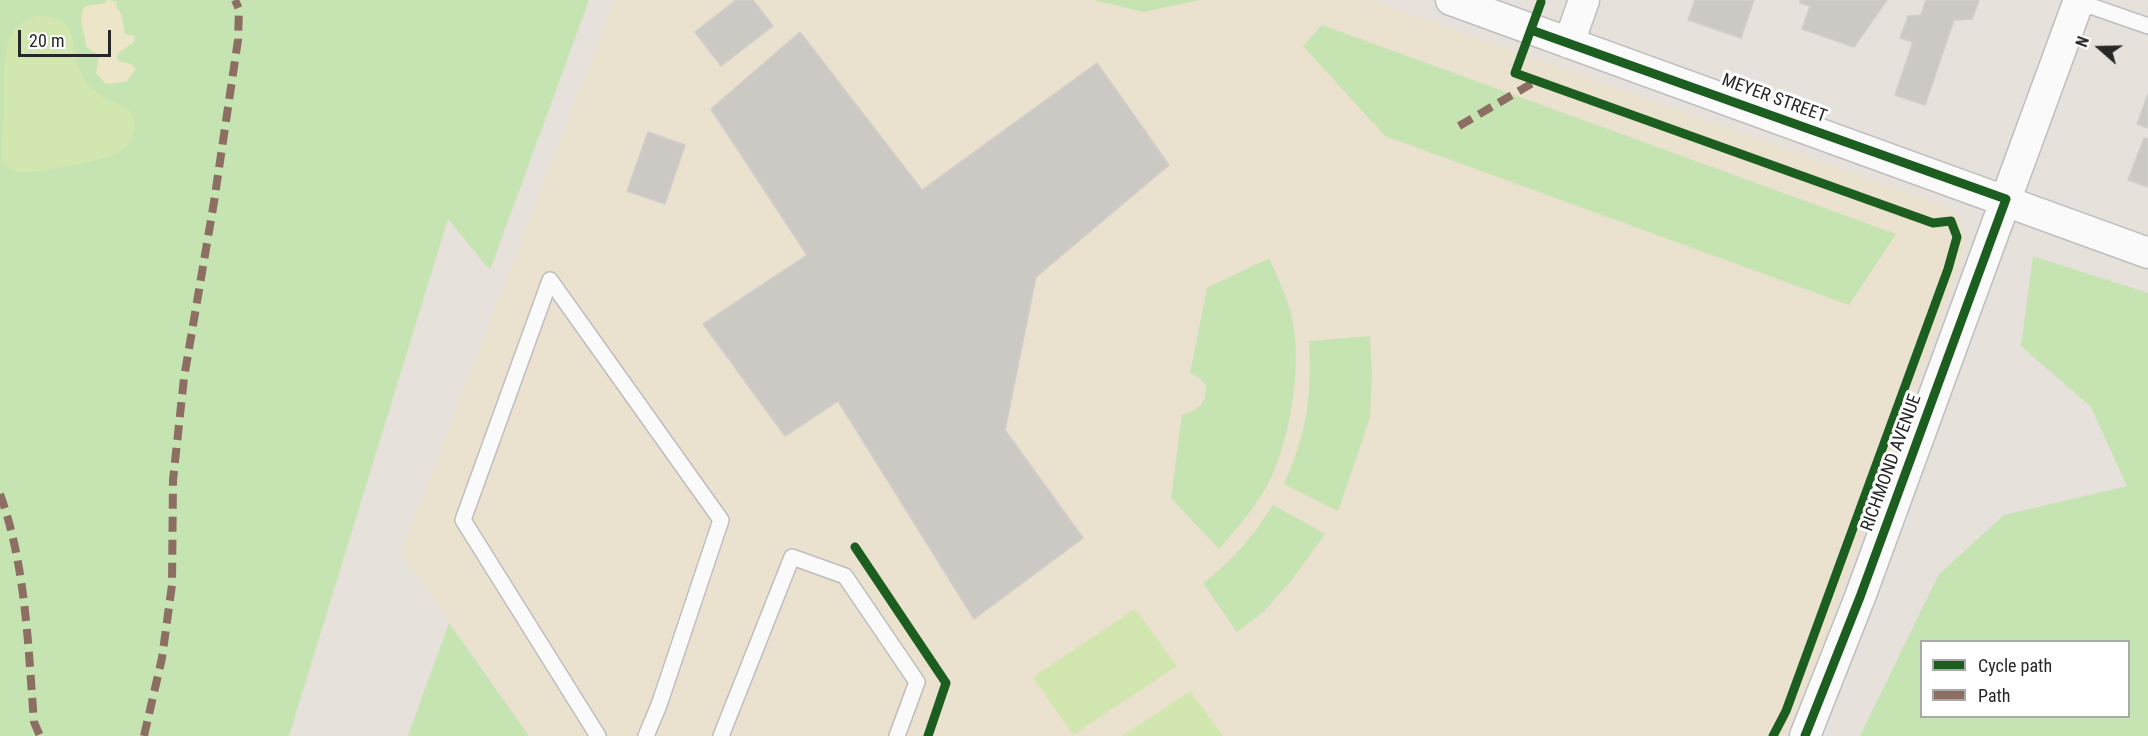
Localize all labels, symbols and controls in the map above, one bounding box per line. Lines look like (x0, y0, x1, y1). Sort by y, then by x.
scale bar (21, 18, 114, 56)
north arrow (2070, 18, 2130, 78)
text: 20 m (29, 30, 64, 51)
text: N (2072, 34, 2093, 50)
street label: MEYER STREET (1718, 70, 1830, 128)
street label: RICHMOND AVENUE (1857, 392, 1927, 534)
legend (1920, 640, 2130, 718)
text: Cycle path (1978, 655, 2052, 676)
text: Path (1978, 685, 2011, 706)

